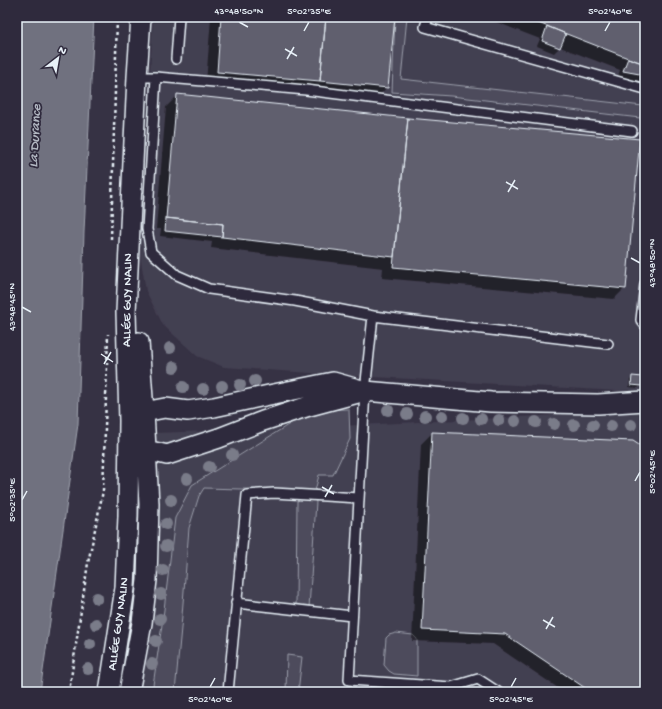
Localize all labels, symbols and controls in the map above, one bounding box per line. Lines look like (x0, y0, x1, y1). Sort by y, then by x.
text: 43°48'50"N (215, 6, 264, 18)
text: 5°02'35"E (287, 6, 332, 18)
text: 5°02'40"E (588, 6, 633, 18)
north arrow (38, 38, 78, 78)
text: N (56, 44, 68, 58)
water label: La Durance (26, 103, 46, 168)
text: 43°48'50"N (647, 238, 659, 287)
street label: ALLÉE GUY NALIN (119, 253, 136, 347)
text: 43°48'45"N (7, 283, 19, 331)
text: 5°02'45"E (647, 450, 659, 494)
text: 5°02'35"E (7, 477, 19, 522)
street label: ALLÉE GUY NALIN (104, 576, 133, 671)
text: 5°02'40"E (188, 694, 233, 706)
text: 5°02'45"E (489, 694, 533, 706)

